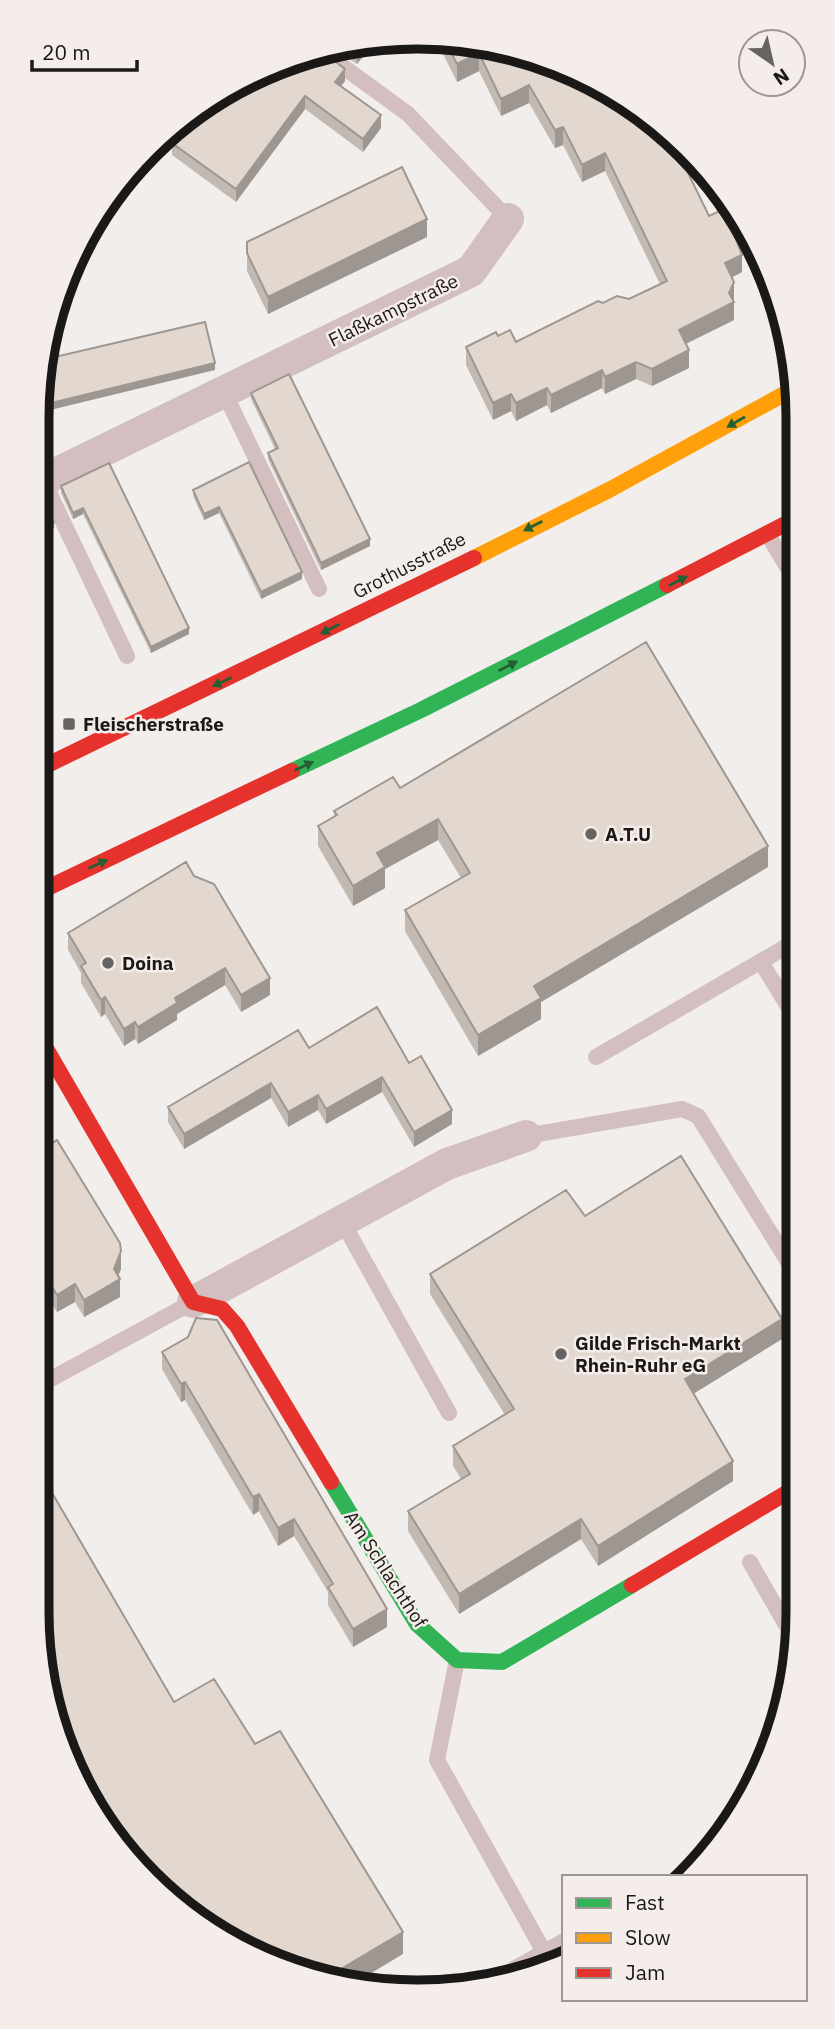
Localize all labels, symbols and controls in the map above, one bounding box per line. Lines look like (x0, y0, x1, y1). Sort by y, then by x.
scale bar (32, 28, 136, 72)
north arrow (737, 28, 807, 98)
text: 20 m (42, 38, 91, 66)
text: N (769, 63, 794, 91)
street label: Flaßkampstraße (324, 268, 462, 352)
one-way arrow (726, 416, 745, 428)
one-way arrow (523, 519, 543, 531)
street label: Grothusstraße (349, 526, 469, 604)
one-way arrow (668, 575, 688, 586)
one-way arrow (320, 622, 340, 634)
one-way arrow (498, 661, 518, 672)
one-way arrow (212, 676, 232, 687)
place label: Fleischerstraße (83, 712, 224, 736)
marker: Fleischerstraße (61, 716, 77, 732)
one-way arrow (294, 760, 314, 772)
place label: A.T.U (605, 822, 651, 846)
marker: A.T.U (583, 826, 599, 842)
one-way arrow (88, 858, 108, 869)
place label: Doina (122, 951, 174, 975)
marker: Doina (100, 955, 116, 971)
place label: Gilde Frisch-Markt Rhein-Ruhr eG (575, 1331, 741, 1377)
marker: Gilde Frisch-Markt Rhein-Ruhr eG (553, 1346, 569, 1362)
street label: Am Schlachthof (339, 1506, 433, 1632)
legend (562, 1875, 807, 2001)
text: Fast (625, 1888, 665, 1916)
text: Slow (625, 1923, 671, 1951)
text: Jam (625, 1958, 665, 1986)

